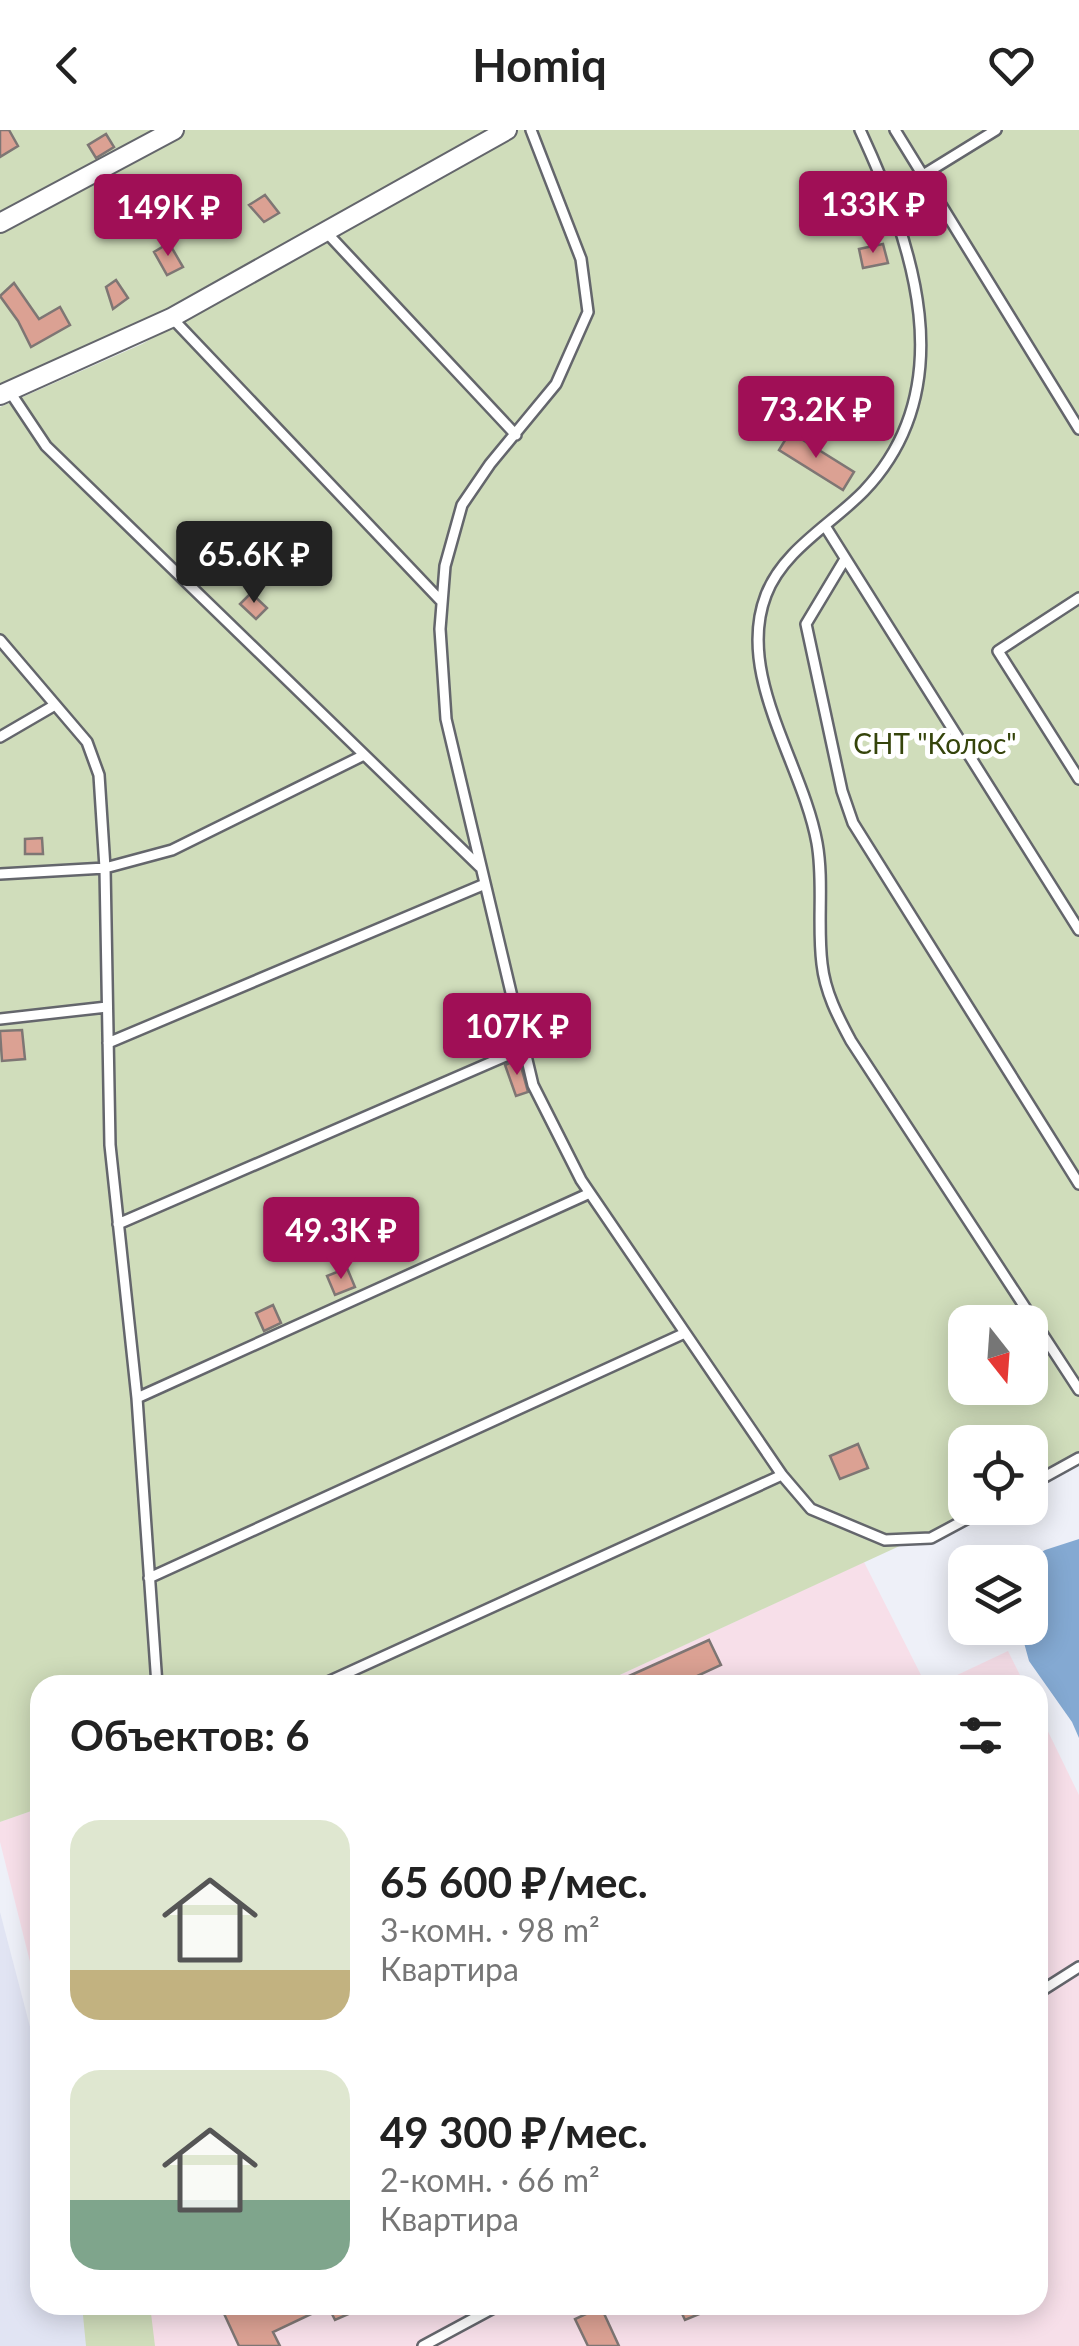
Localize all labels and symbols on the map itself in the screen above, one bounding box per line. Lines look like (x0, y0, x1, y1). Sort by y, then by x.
pin: 133K ₽ (792, 171, 954, 256)
pin: 149K ₽ (87, 174, 249, 259)
pin: 73.2K ₽ (724, 376, 908, 461)
pin: 65.6K ₽ (162, 521, 346, 606)
park label: СНТ "Колос" (853, 726, 1017, 760)
pin: 107K ₽ (436, 993, 598, 1078)
pin: 49.3K ₽ (249, 1197, 433, 1282)
north arrow (948, 1305, 1048, 1405)

